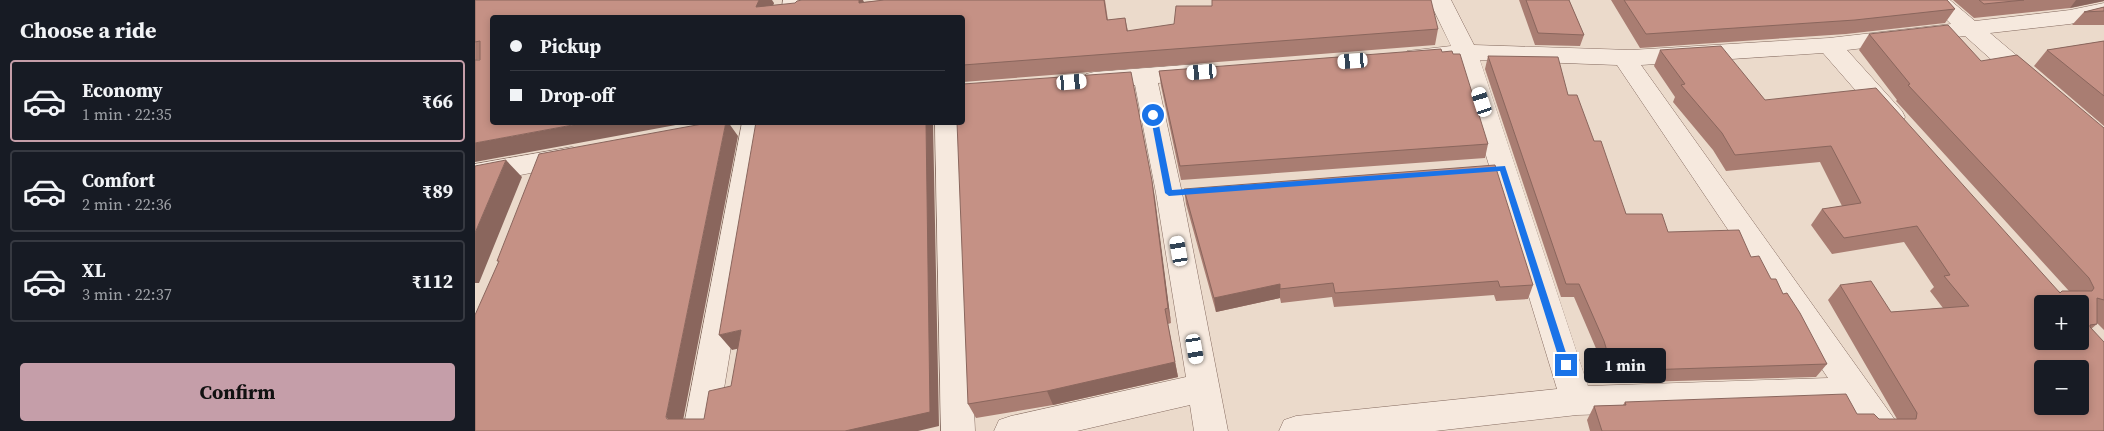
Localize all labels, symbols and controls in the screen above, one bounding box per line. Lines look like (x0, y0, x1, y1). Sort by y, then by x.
text: Choose a ride (20, 15, 157, 45)
text: Pickup (540, 33, 601, 59)
car (1337, 52, 1368, 70)
car (1186, 63, 1217, 81)
car (1056, 73, 1087, 91)
text: Economy (82, 77, 163, 103)
icon: car (22, 79, 67, 124)
text: Drop-off (540, 82, 614, 108)
car (1470, 85, 1493, 119)
text: ₹66 (422, 88, 453, 114)
text: 1 min · 22:35 (82, 103, 172, 125)
route start (1142, 104, 1164, 126)
text: Comfort (82, 167, 155, 193)
icon: car (22, 169, 67, 214)
text: ₹89 (422, 178, 453, 204)
text: 2 min · 22:36 (82, 193, 172, 215)
car (1169, 235, 1188, 267)
text: XL (82, 257, 105, 283)
icon: car (22, 259, 67, 304)
text: ₹112 (412, 268, 453, 294)
text: 3 min · 22:37 (82, 283, 172, 305)
map controls (2034, 295, 2089, 415)
button: + (2034, 295, 2089, 350)
car (1185, 333, 1204, 365)
callout: 1 min (1583, 348, 1666, 382)
route end (1555, 354, 1577, 376)
text: 1 min (1604, 354, 1646, 376)
button: − (2034, 360, 2089, 415)
button: Confirm (20, 363, 455, 421)

